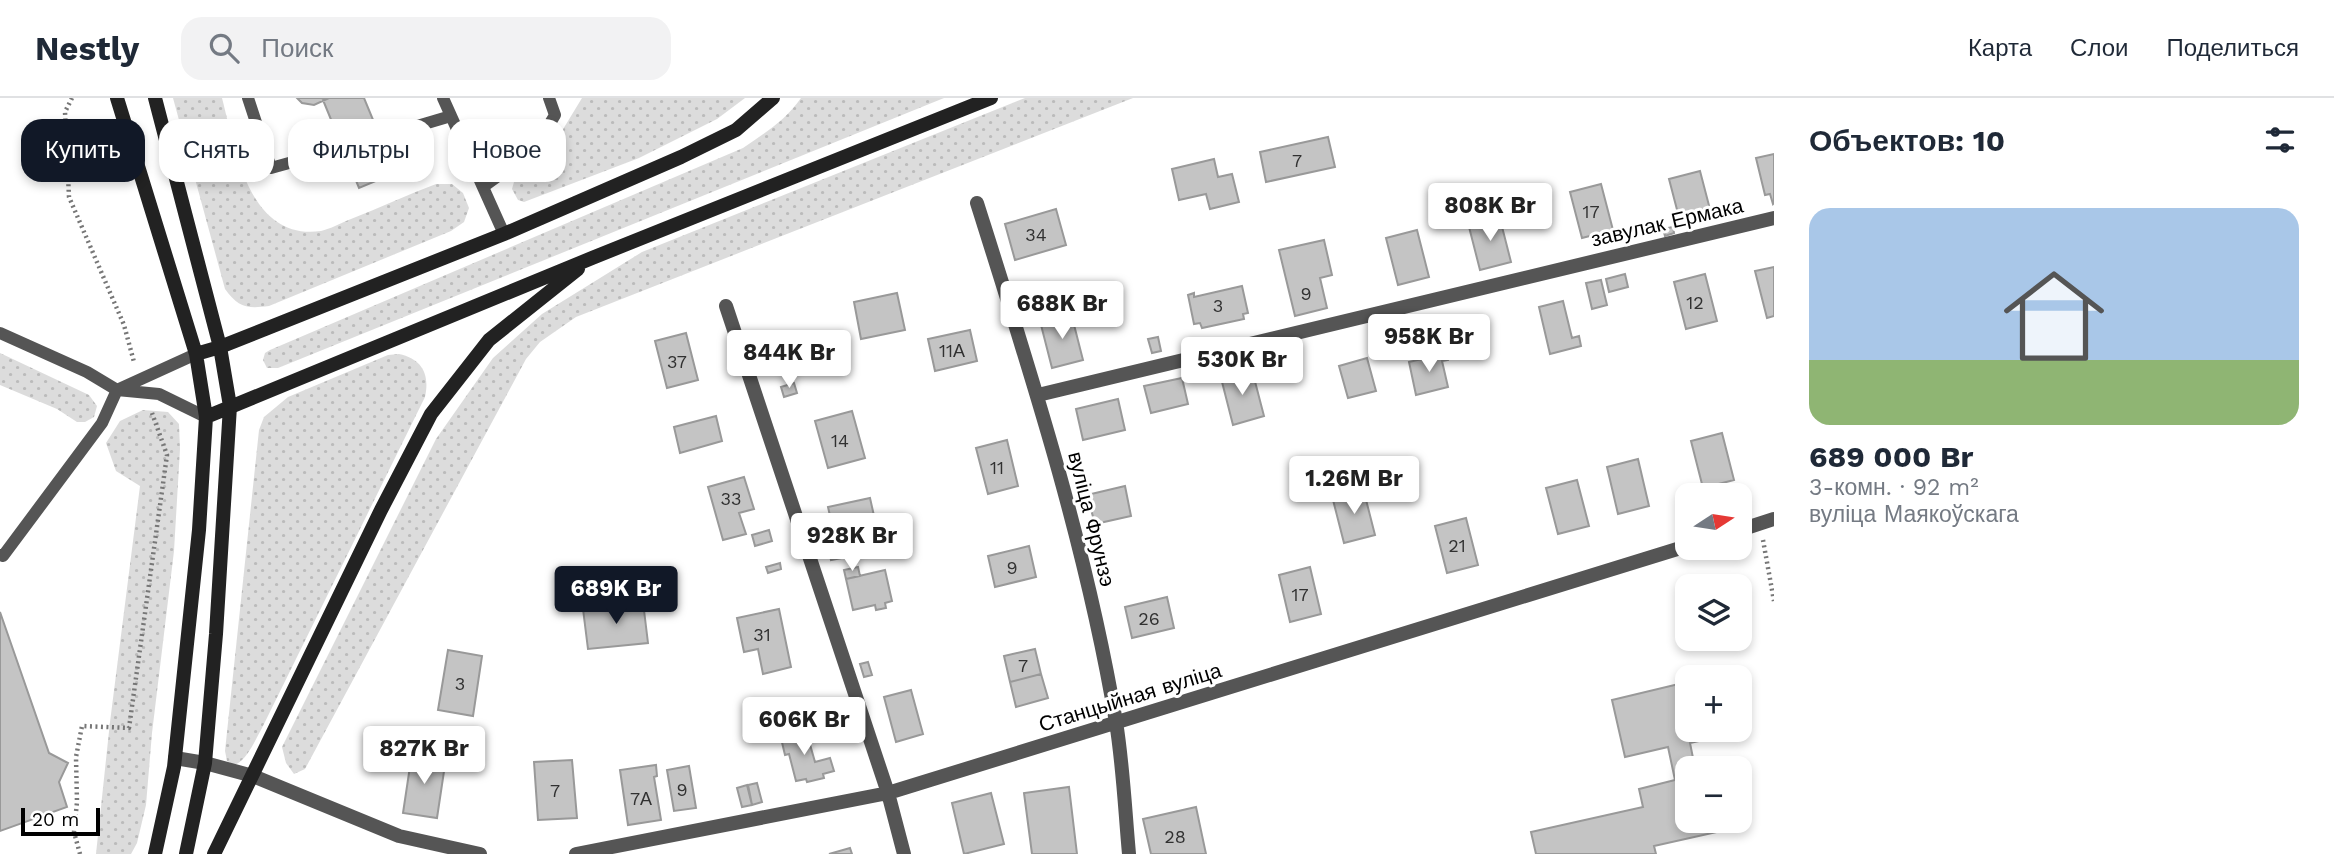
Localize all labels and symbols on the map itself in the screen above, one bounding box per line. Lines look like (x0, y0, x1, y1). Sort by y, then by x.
house number: 7 (1292, 150, 1302, 171)
pin: 808K Br (1425, 184, 1555, 243)
street label: завулак Ермака (1588, 192, 1746, 252)
house number: 17 (1582, 201, 1600, 222)
house number: 34 (1025, 224, 1047, 245)
pin: 688K Br (997, 282, 1127, 341)
house number: 9 (1300, 283, 1312, 304)
house number: 12 (1686, 292, 1704, 313)
house number: 3 (1213, 295, 1223, 316)
pin: 958K Br (1364, 314, 1494, 374)
pin: 844K Br (724, 330, 854, 390)
pin: 530K Br (1177, 338, 1307, 397)
house number: 11А (939, 340, 965, 361)
house number: 37 (667, 351, 687, 372)
house number: 14 (831, 430, 849, 451)
street label: вуліца Фрунзэ (1063, 449, 1121, 589)
pin: 1.26M Br (1282, 456, 1426, 516)
house number: 11 (990, 457, 1004, 478)
north arrow (1675, 483, 1752, 560)
house number: 33 (721, 488, 742, 509)
pin: 928K Br (787, 514, 917, 573)
house number: 21 (1448, 535, 1466, 556)
house number: 9 (1006, 557, 1018, 578)
pin: 689K Br (551, 566, 681, 626)
house number: 17 (1291, 584, 1309, 605)
house number: 26 (1138, 608, 1160, 629)
house number: 31 (753, 624, 771, 645)
house number: 7 (1018, 655, 1028, 676)
street label: Станцыйная вуліца (1036, 657, 1225, 737)
house number: 3 (455, 673, 465, 694)
pin: 606K Br (739, 698, 869, 757)
pin: 827K Br (359, 726, 489, 786)
house number: 9 (676, 779, 688, 800)
house number: 7 (550, 780, 560, 801)
house number: 7А (630, 788, 652, 809)
scale bar (21, 805, 100, 837)
house number: 28 (1164, 826, 1186, 847)

